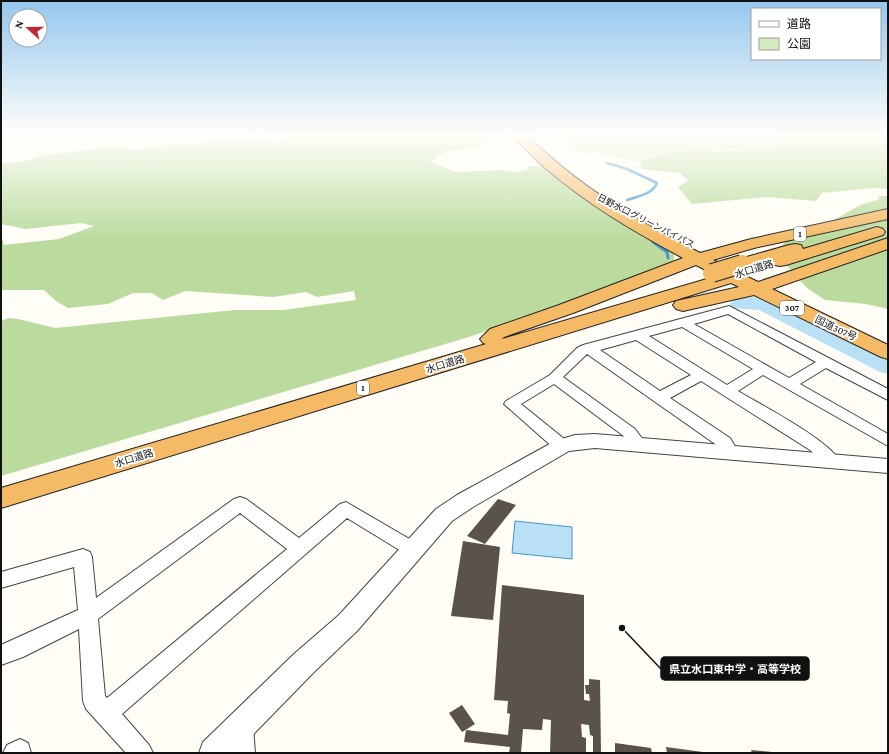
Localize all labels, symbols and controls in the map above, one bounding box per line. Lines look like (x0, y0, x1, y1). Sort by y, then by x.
north arrow (8, 8, 48, 48)
legend (751, 8, 881, 60)
text: 道路 (787, 17, 811, 31)
text: N (12, 18, 26, 30)
text: 公園 (787, 37, 811, 51)
street label: 日野水口グリーンバイパス (596, 192, 696, 250)
road number: 1 (794, 227, 806, 241)
street label: 水口道路 (733, 258, 775, 280)
road number: 307 (780, 301, 804, 315)
street label: 国道307号 (813, 314, 859, 342)
street label: 水口道路 (424, 353, 466, 375)
road number: 1 (357, 381, 369, 395)
street label: 水口道路 (113, 447, 155, 469)
callout: 県立水口東中学・高等学校 (661, 657, 809, 680)
text: 県立水口東中学・高等学校 (669, 663, 801, 675)

